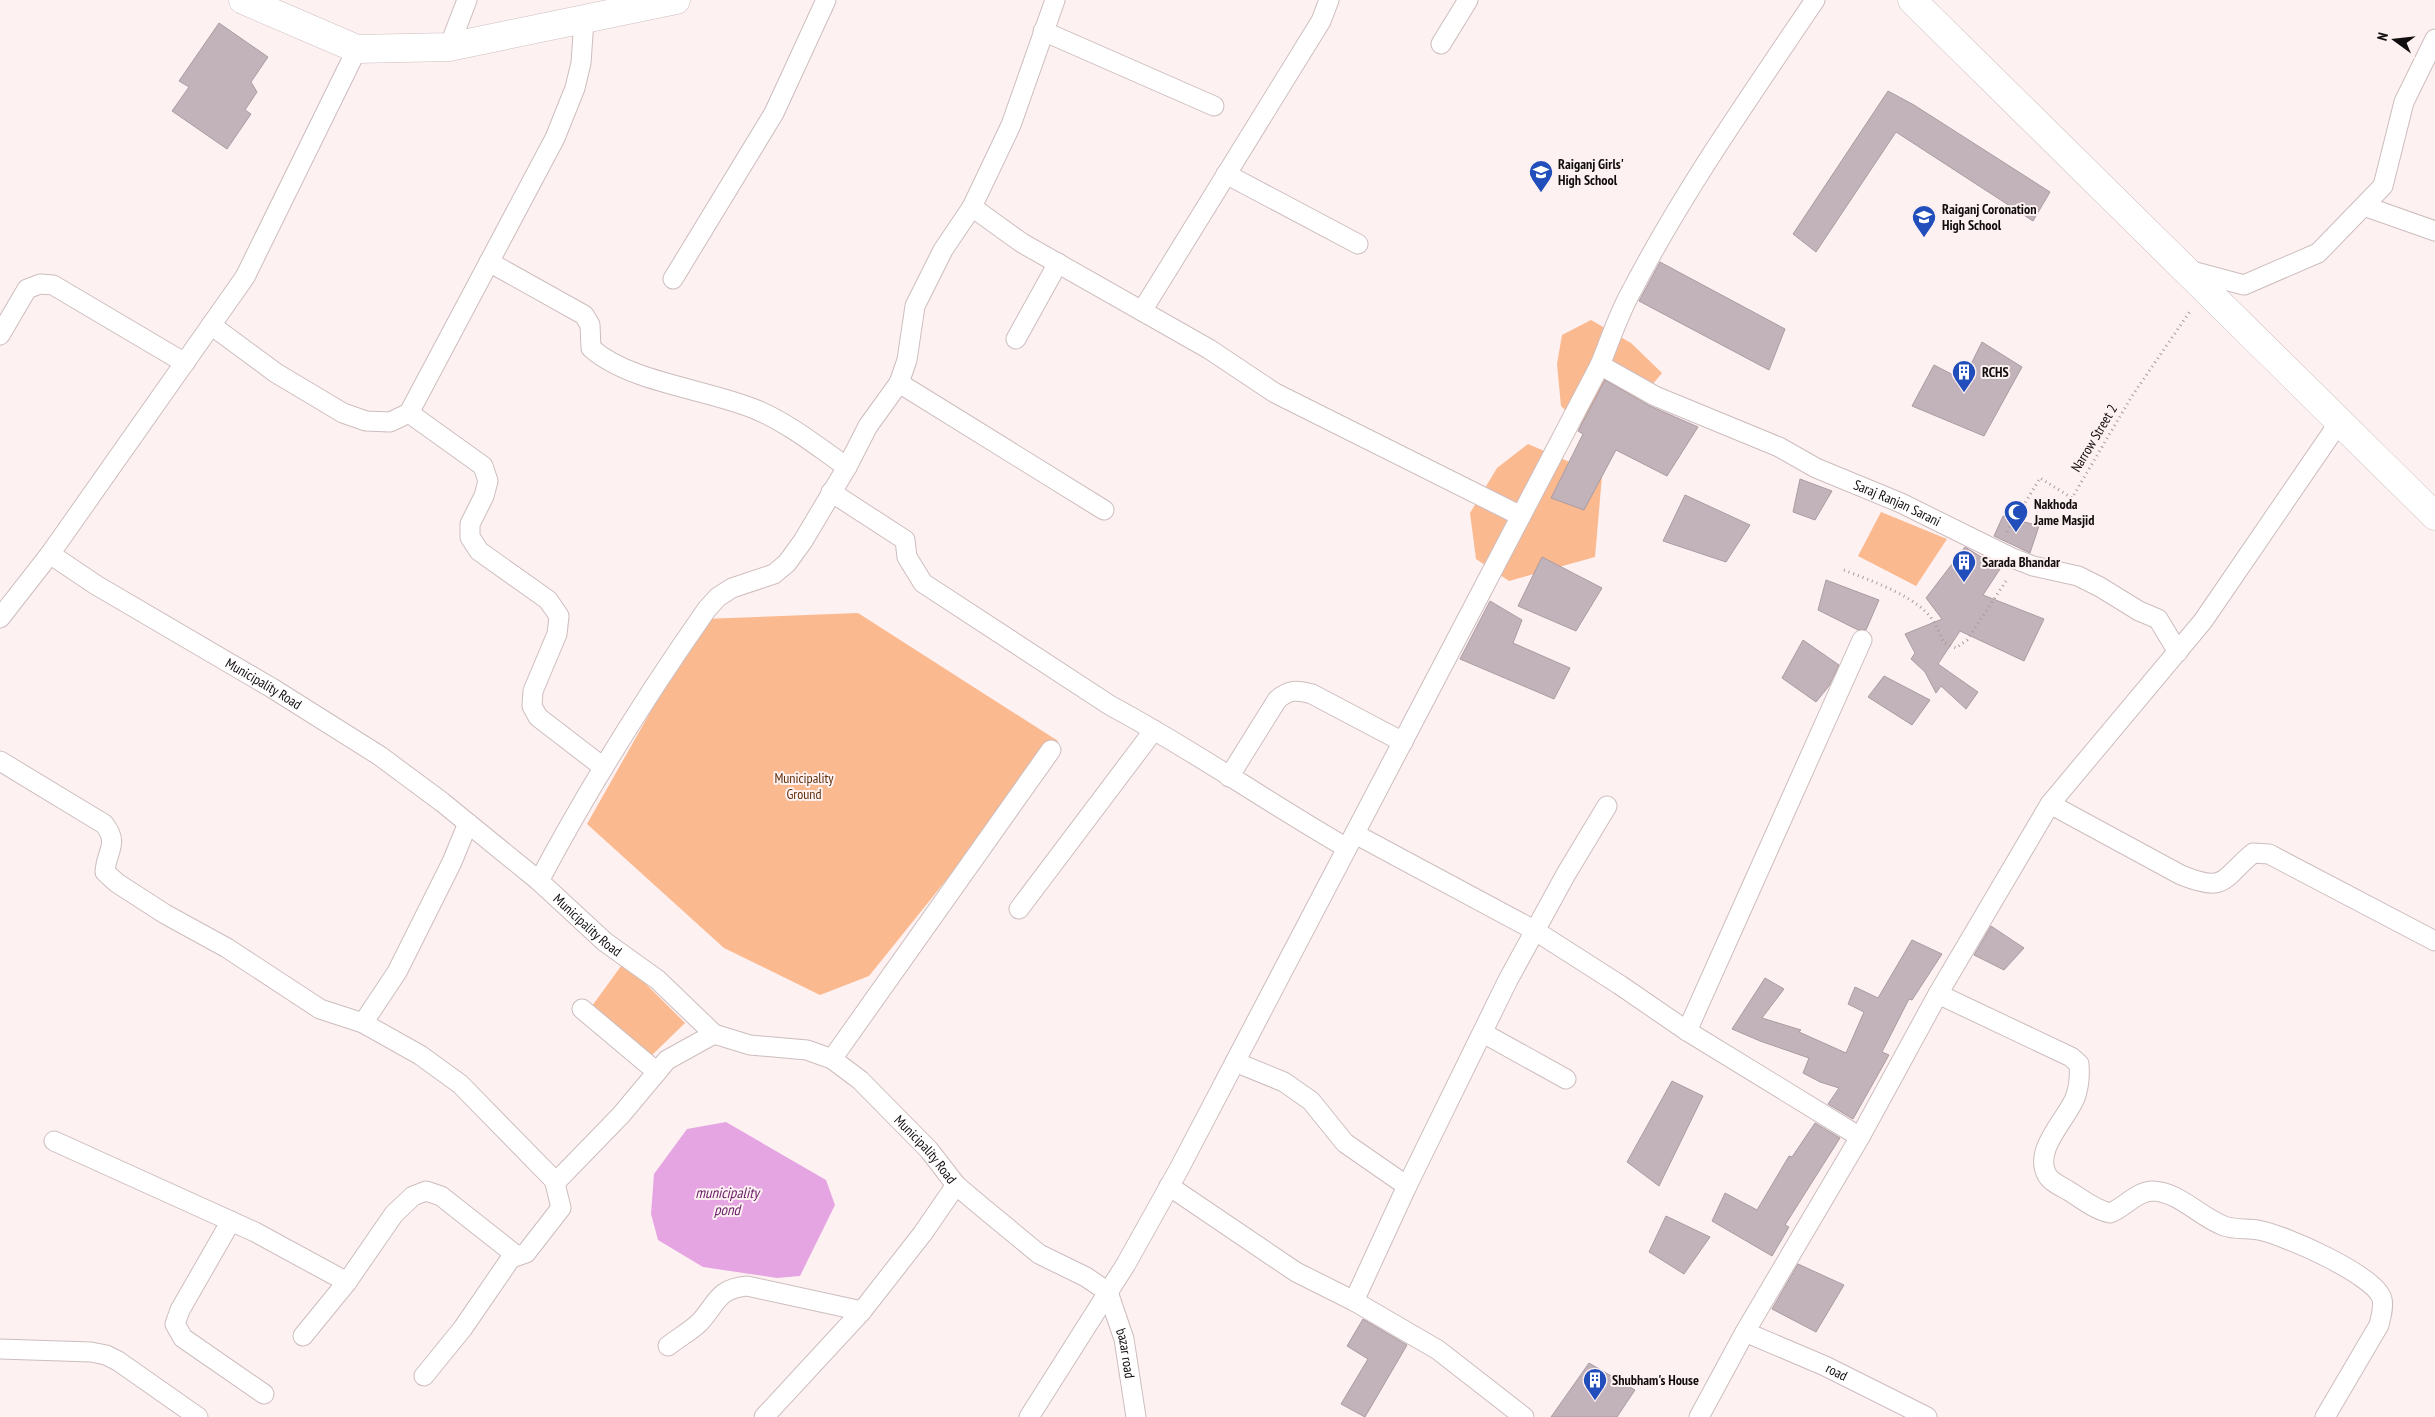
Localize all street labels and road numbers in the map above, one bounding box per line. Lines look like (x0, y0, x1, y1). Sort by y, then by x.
street label: Narrow Street 2 (2067, 401, 2121, 475)
street label: Saraj Ranjan Sarani (1851, 475, 1944, 530)
street label: Municipality Road (222, 654, 305, 713)
street label: Municipality Road (550, 890, 625, 960)
street label: Municipality Road (890, 1111, 961, 1187)
street label: bazar road (1112, 1326, 1139, 1380)
street label: road (1823, 1359, 1850, 1385)

